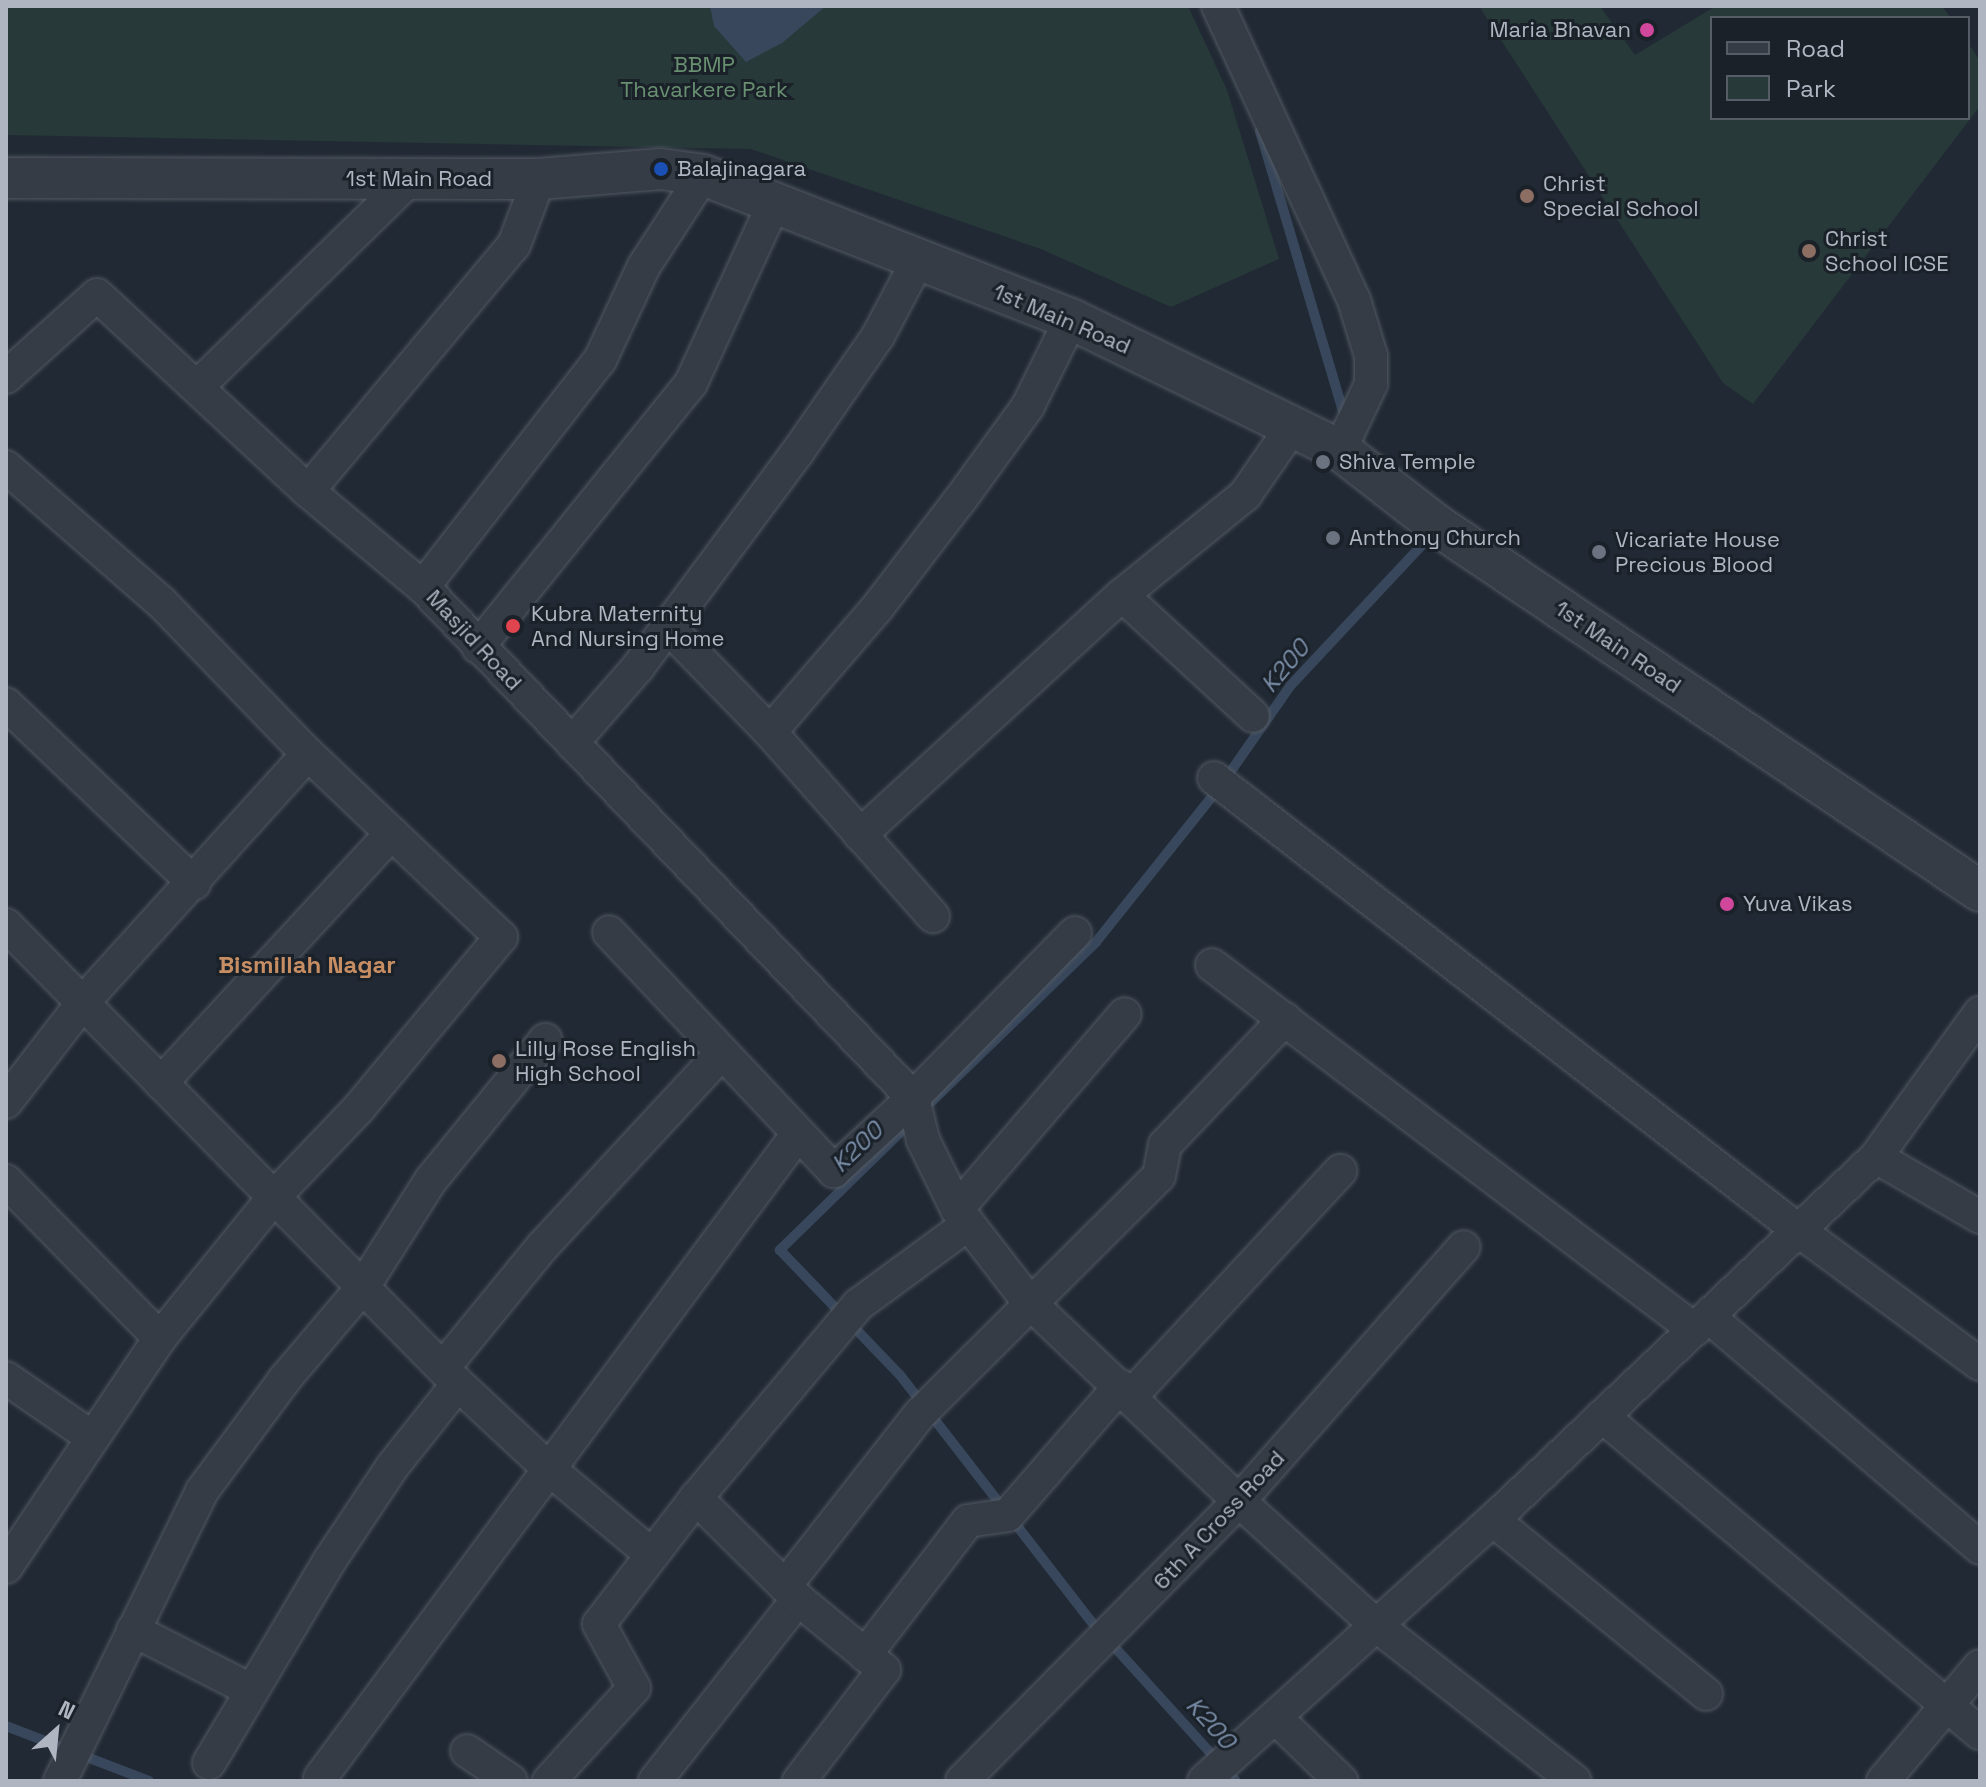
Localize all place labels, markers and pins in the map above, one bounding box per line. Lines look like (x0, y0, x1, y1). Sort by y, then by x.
place label: Maria Bhavan (1490, 17, 1631, 43)
marker: Maria Bhavan (1638, 21, 1656, 39)
place label: Balajinagara (677, 156, 806, 182)
marker: Balajinagara (652, 160, 670, 178)
place label: Christ Special School (1543, 170, 1699, 222)
marker: Christ Special School (1518, 187, 1536, 205)
place label: Christ School ICSE (1825, 225, 1949, 276)
marker: Christ School ICSE (1800, 242, 1818, 260)
place label: Shiva Temple (1339, 449, 1476, 475)
marker: Shiva Temple (1314, 453, 1332, 471)
place label: Anthony Church (1349, 525, 1521, 551)
place label: Vicariate House Precious Blood (1615, 526, 1780, 578)
marker: Anthony Church (1324, 529, 1342, 547)
marker: Vicariate House Precious Blood (1590, 543, 1608, 561)
place label: Kubra Maternity And Nursing Home (531, 600, 725, 652)
marker: Kubra Maternity And Nursing Home (502, 615, 524, 637)
place label: Yuva Vikas (1743, 891, 1853, 917)
marker: Yuva Vikas (1718, 895, 1736, 913)
place label: Lilly Rose English High School (515, 1035, 696, 1086)
marker: Lilly Rose English High School (490, 1052, 508, 1070)

